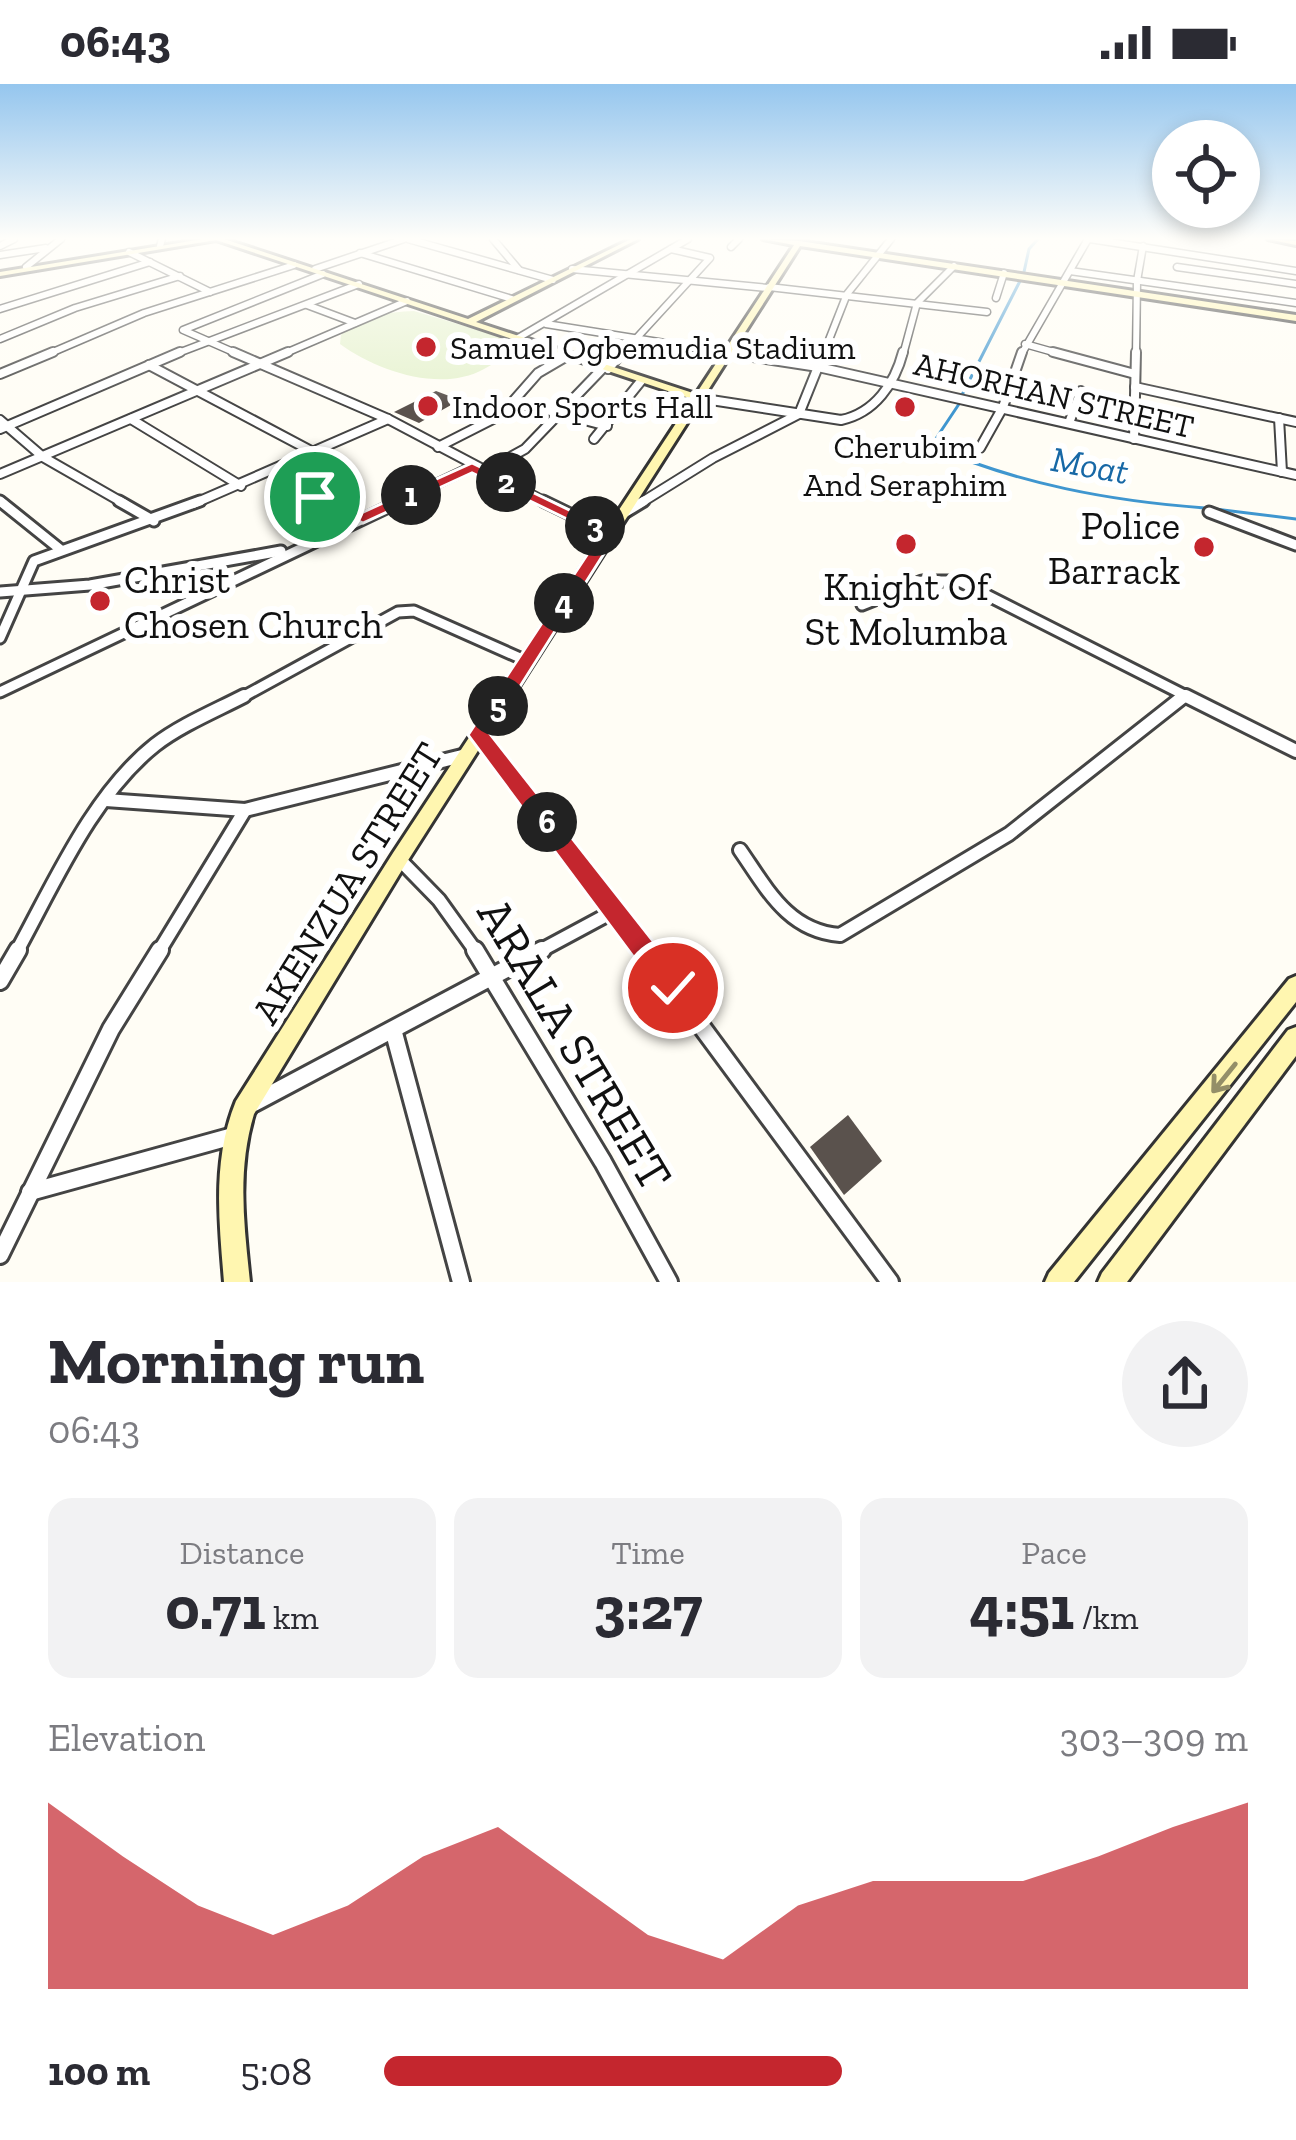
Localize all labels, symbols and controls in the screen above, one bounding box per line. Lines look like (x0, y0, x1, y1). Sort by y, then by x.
text: 06:43 (60, 15, 171, 69)
map controls (1152, 120, 1260, 228)
button: locate (1152, 120, 1260, 228)
place label: Samuel Ogbemudia Stadium (450, 328, 856, 367)
marker: Samuel Ogbemudia Stadium (413, 334, 439, 360)
street label: AHORHAN STREET (910, 344, 1198, 446)
place label: Indoor Sports Hall (452, 387, 713, 426)
marker: Indoor Sports Hall (415, 393, 441, 419)
marker: Cherubim And Seraphim (892, 394, 918, 420)
place label: Cherubim And Seraphim (803, 427, 1007, 504)
water label: Moat (1048, 437, 1132, 493)
pin (264, 446, 366, 548)
pin: 2 (476, 452, 536, 512)
text: 2 (497, 462, 515, 501)
icon: arrive (282, 464, 348, 530)
pin: 1 (381, 465, 441, 525)
text: 1 (404, 475, 418, 514)
pin: 3 (565, 496, 625, 556)
place label: Police Barrack (1048, 502, 1180, 594)
text: 3 (586, 506, 604, 545)
marker: Knight Of St Molumba (893, 531, 919, 557)
marker: Police Barrack (1191, 534, 1217, 560)
place label: Christ Chosen Church (124, 556, 383, 648)
place label: Knight Of St Molumba (804, 563, 1008, 655)
pin: 4 (534, 573, 594, 633)
text: 4 (555, 583, 573, 622)
marker: Christ Chosen Church (87, 588, 113, 614)
pin: 5 (468, 676, 528, 736)
text: 5 (489, 686, 507, 725)
street label: AKENZUA STREET (242, 734, 452, 1032)
pin: 6 (517, 792, 577, 852)
text: 6 (538, 802, 556, 841)
street label: ARALA STREET (466, 888, 684, 1200)
pin (622, 937, 724, 1039)
icon: check (640, 955, 706, 1021)
one-way arrow (1211, 1062, 1238, 1094)
text: Morning run (48, 1321, 424, 1400)
button: share (1122, 1321, 1248, 1447)
text: 06:43 (48, 1406, 140, 1453)
text: Distance (180, 1533, 304, 1572)
text: Time (611, 1533, 685, 1572)
text: Pace (1021, 1533, 1087, 1572)
text: 0.71 (165, 1572, 266, 1644)
text: 3:27 (594, 1572, 702, 1644)
text: 4:51 (970, 1572, 1074, 1644)
text: km (266, 1598, 319, 1637)
text: /km (1074, 1598, 1138, 1637)
text: Elevation (48, 1714, 205, 1761)
text: 303–309 m (1060, 1714, 1248, 1761)
text: 100 m (48, 2048, 150, 2095)
text: 5:08 (240, 2048, 312, 2095)

